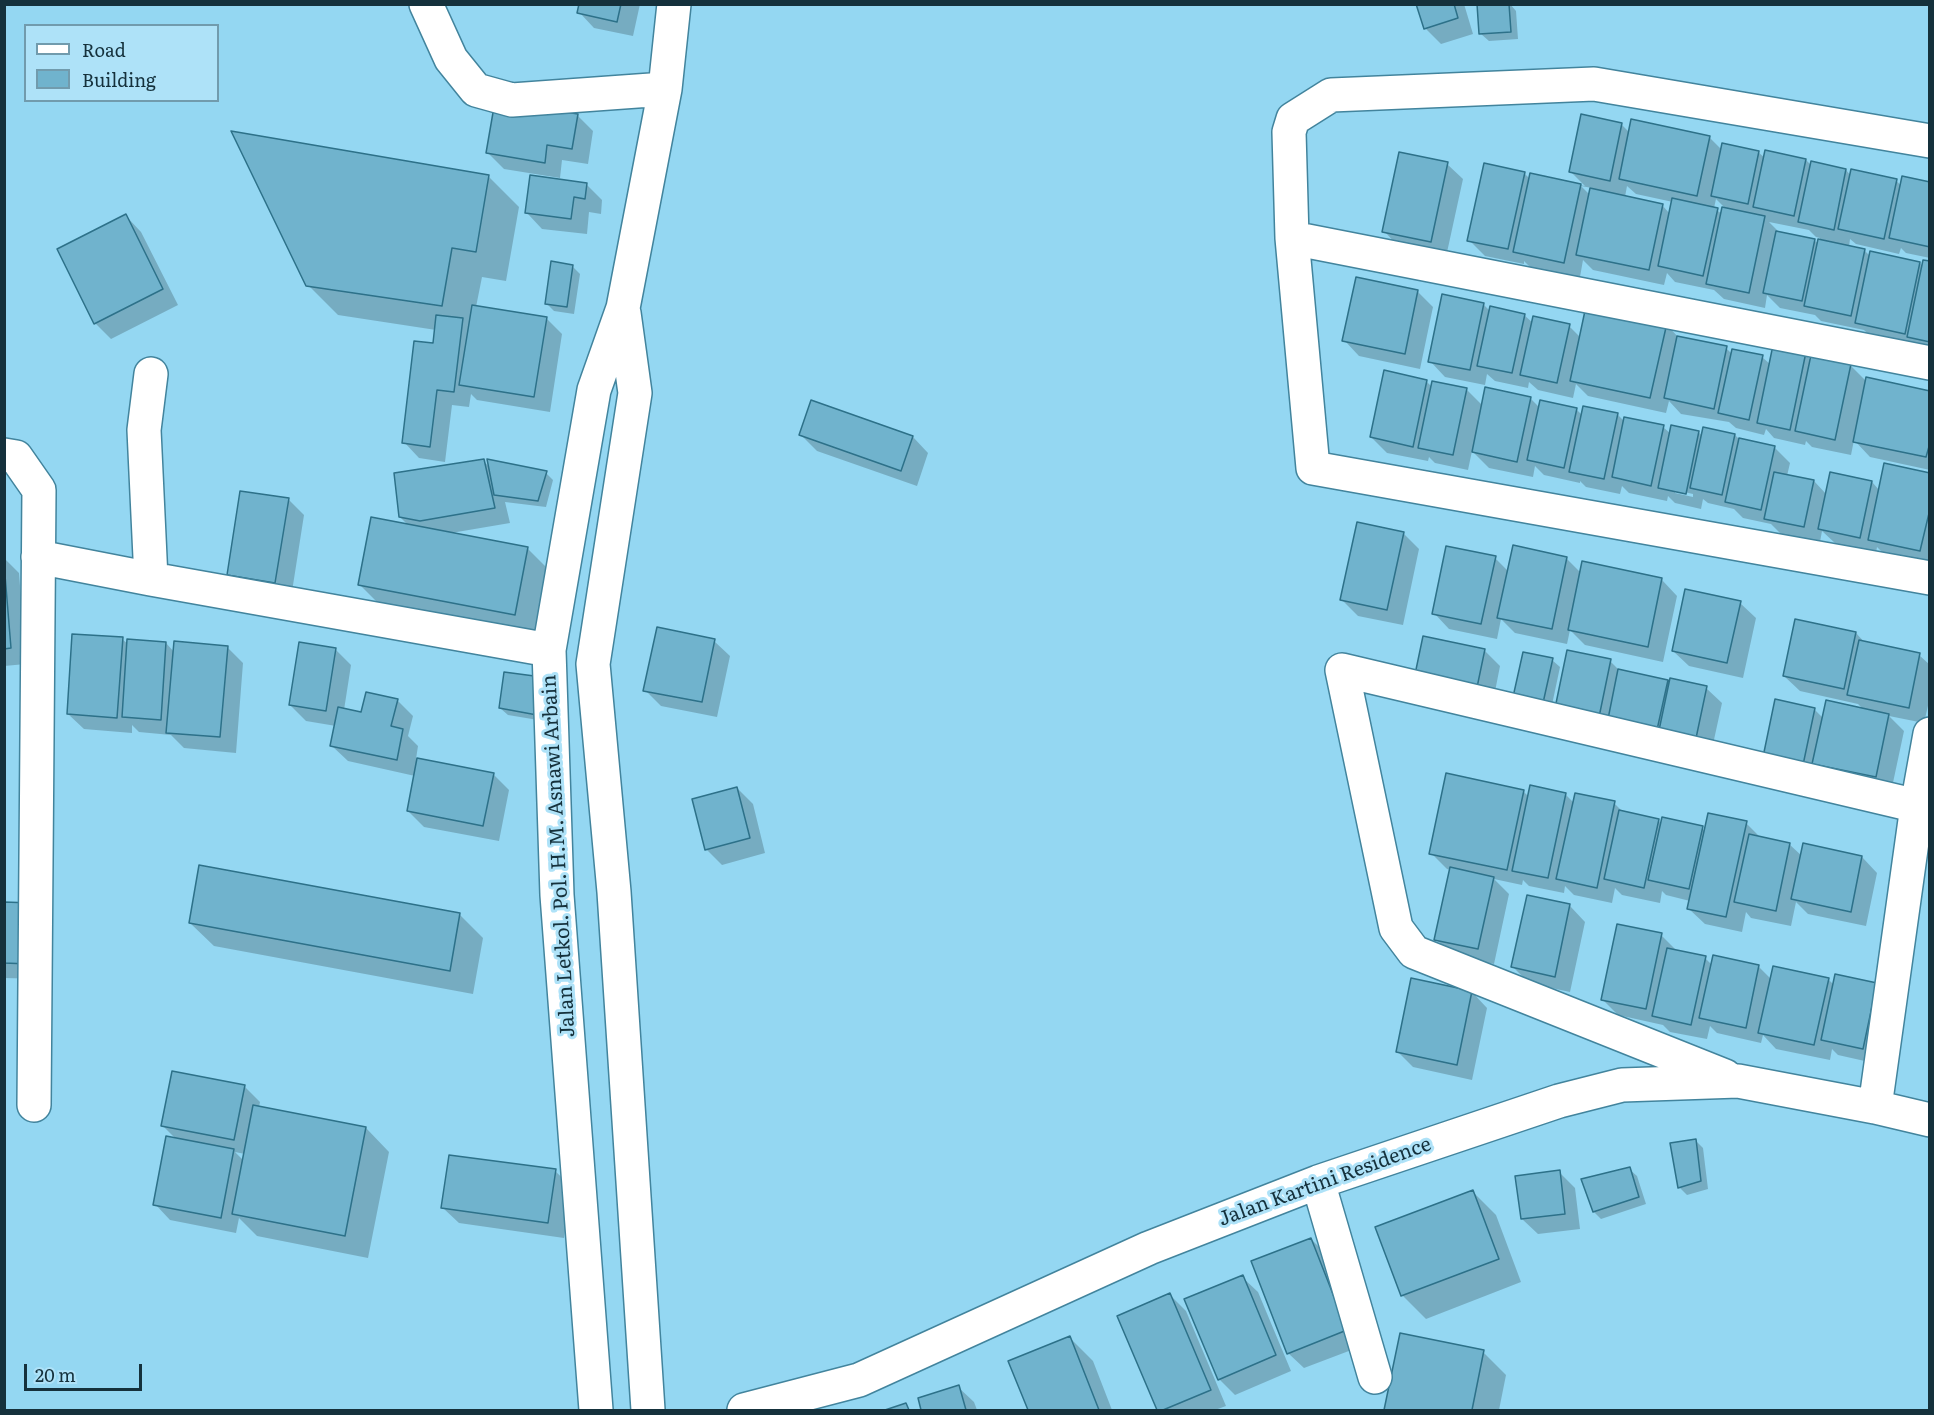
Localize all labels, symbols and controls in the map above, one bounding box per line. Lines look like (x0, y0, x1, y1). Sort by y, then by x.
legend (24, 24, 219, 102)
text: Road (82, 36, 126, 63)
text: Building (82, 66, 156, 93)
street label: Jalan Letkol. Pol. H.M. Asnawi Arbain (538, 674, 580, 1038)
street label: Jalan Kartini Residence (1215, 1132, 1435, 1232)
scale bar (27, 1352, 146, 1390)
text: 20 m (35, 1361, 76, 1388)

